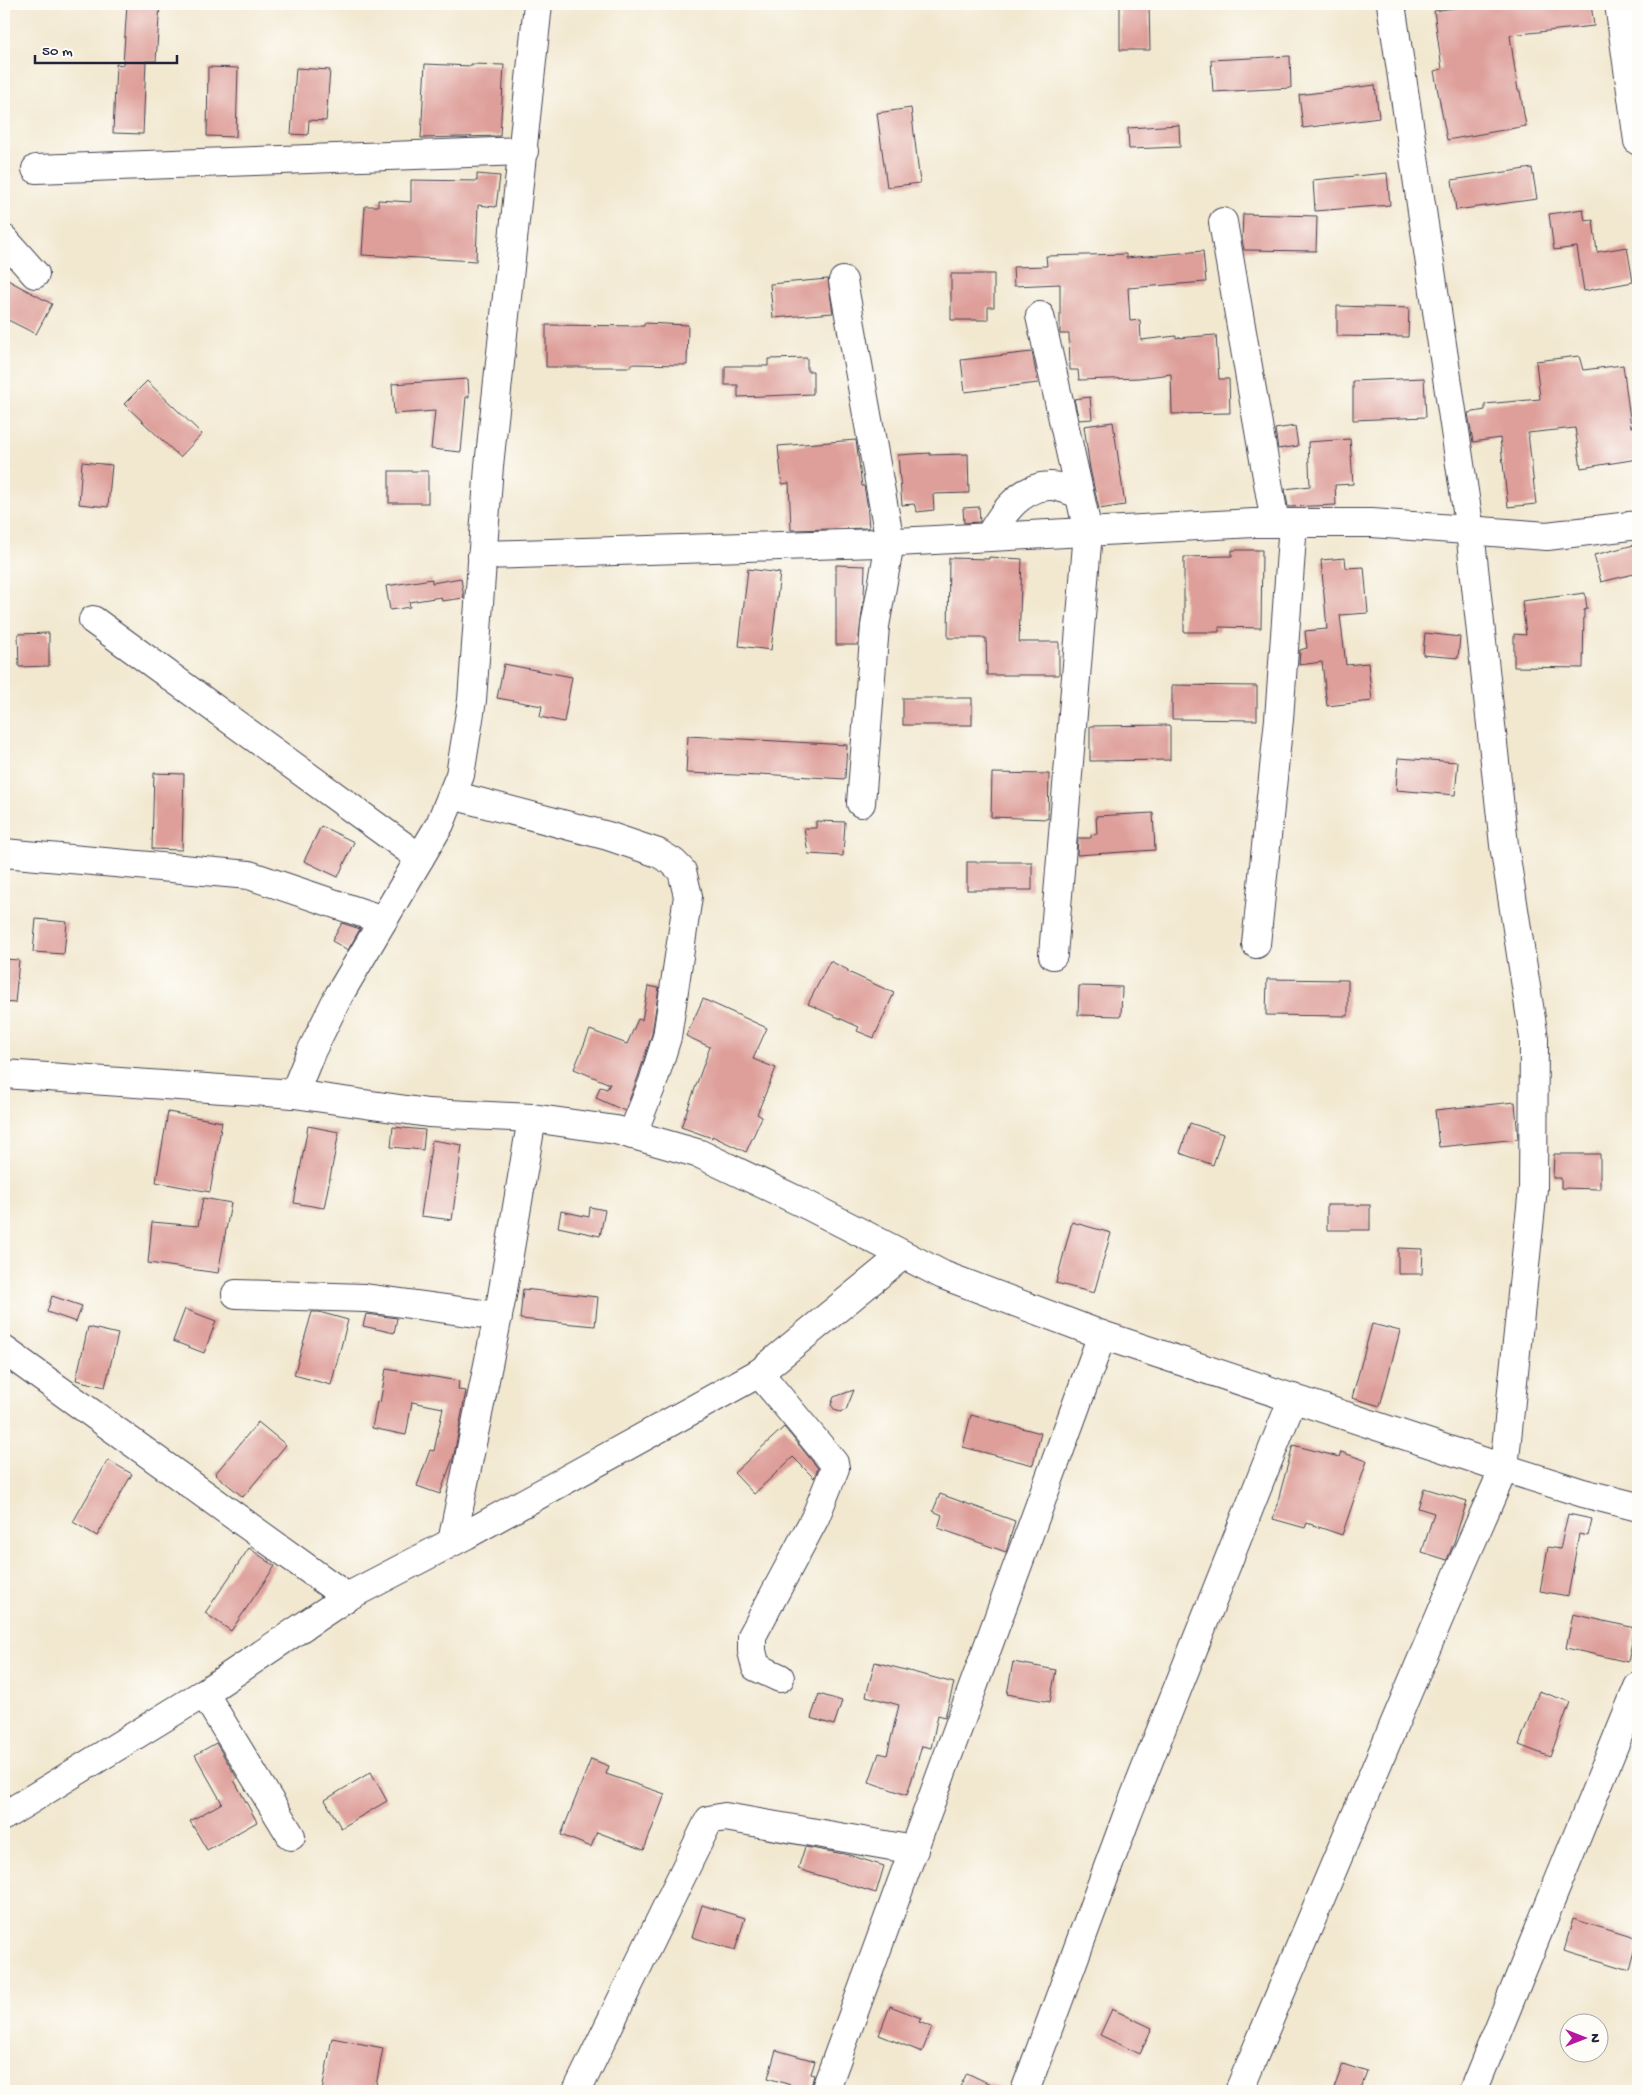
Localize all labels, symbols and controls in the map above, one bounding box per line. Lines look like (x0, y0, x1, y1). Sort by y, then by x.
scale bar (35, 32, 178, 64)
text: 50 m (42, 43, 73, 61)
north arrow (1560, 2012, 1610, 2062)
text: N (1586, 2033, 1603, 2043)

